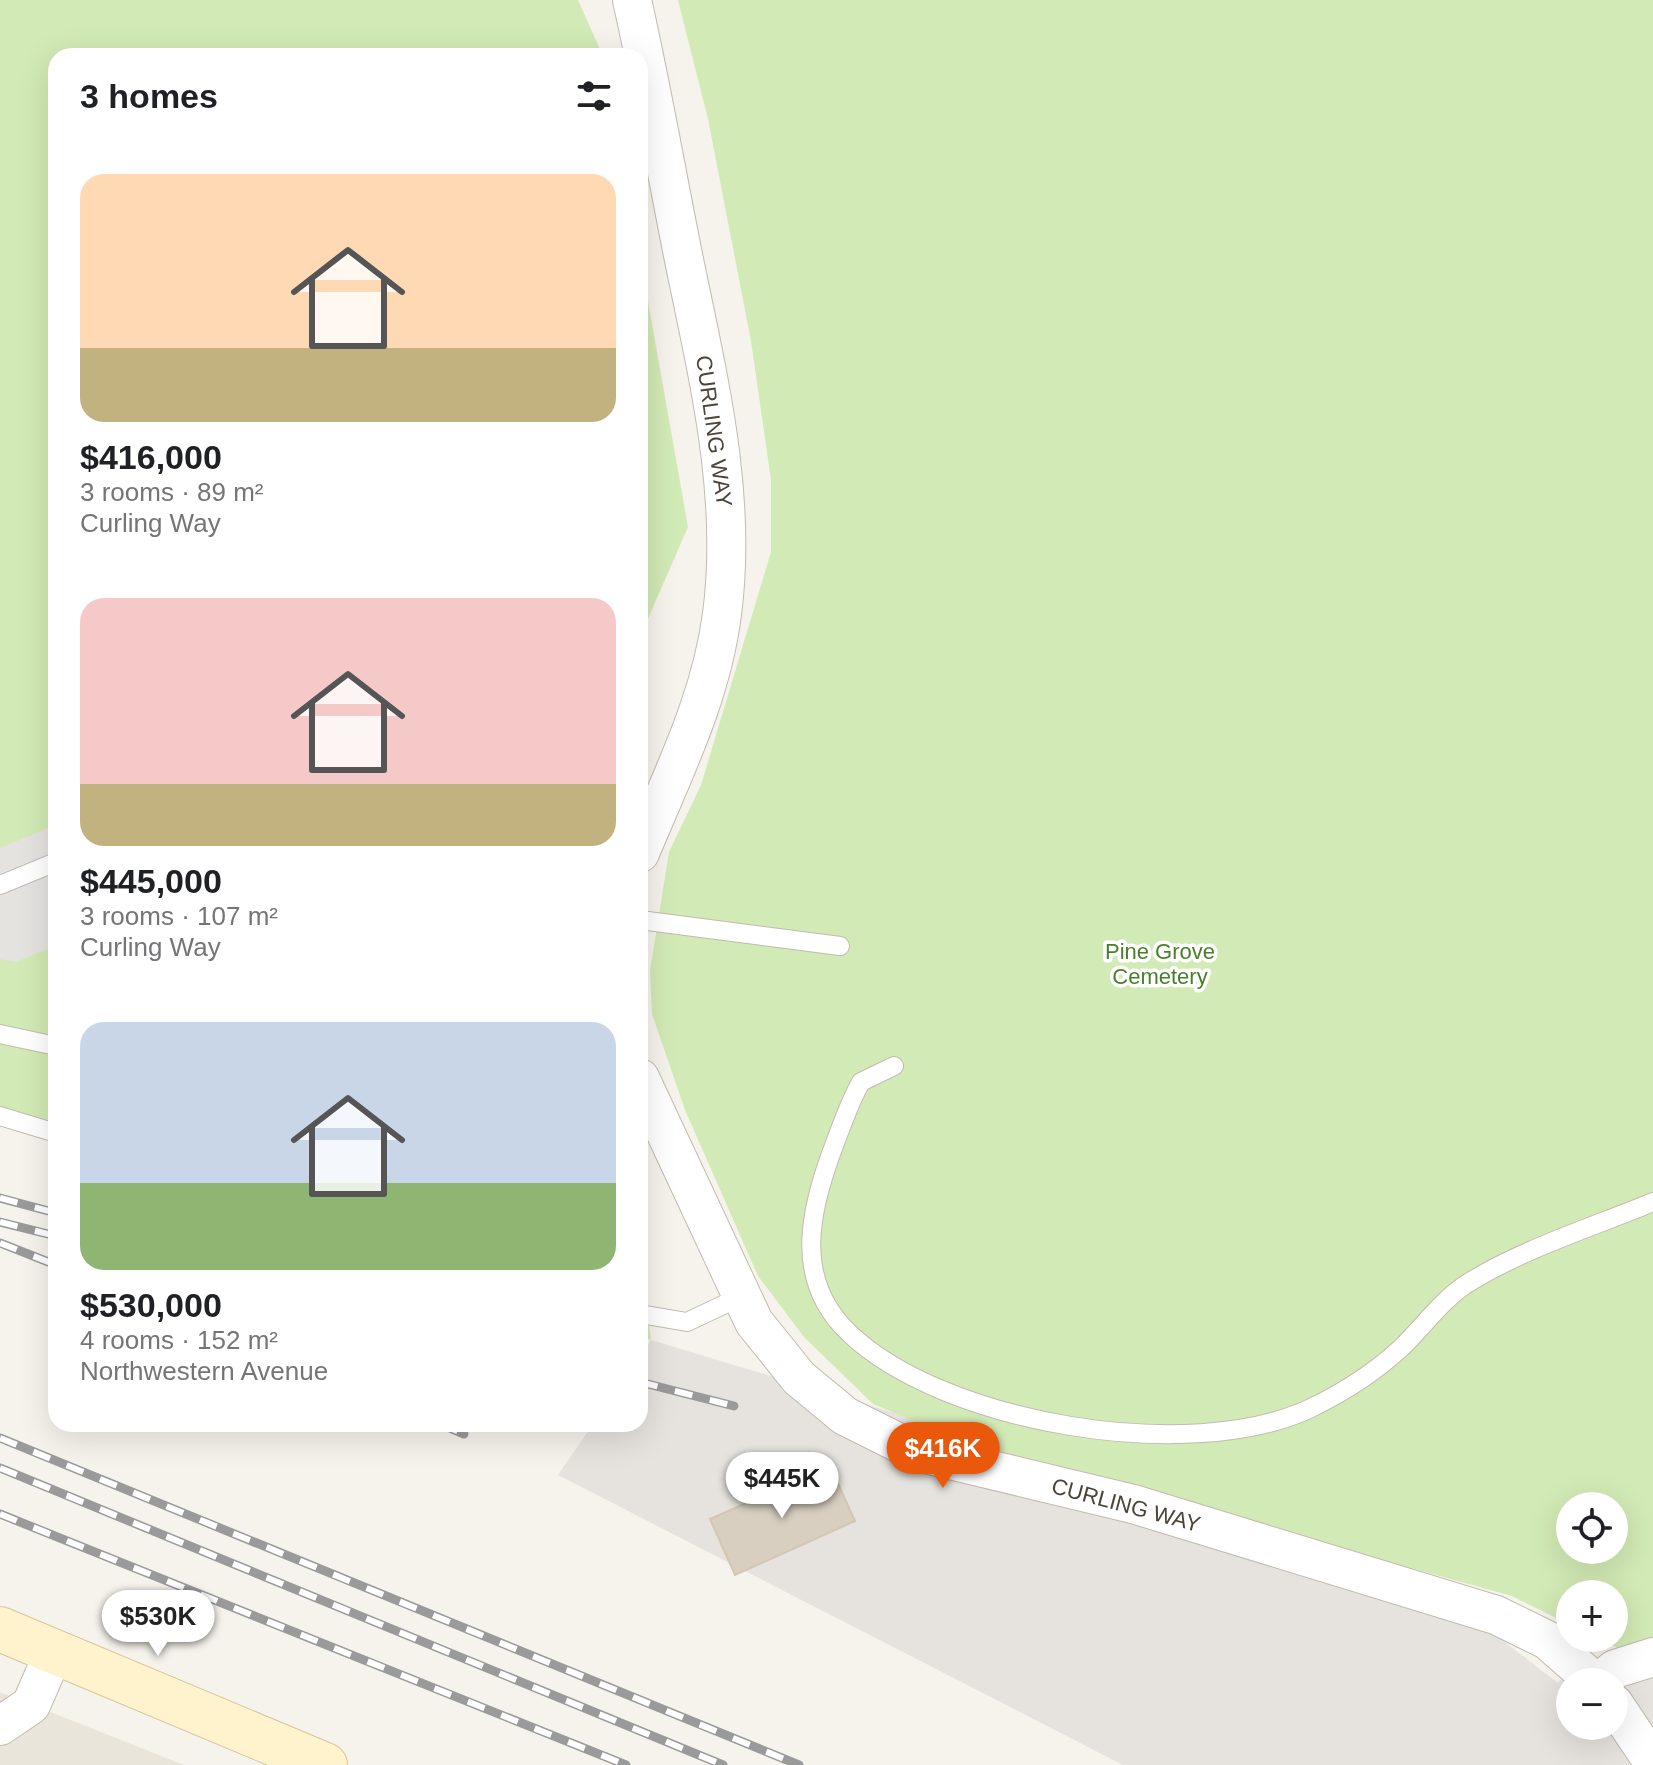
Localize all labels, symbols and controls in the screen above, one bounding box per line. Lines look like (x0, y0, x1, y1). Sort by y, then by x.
icon: filters (572, 74, 616, 118)
text: 3 homes (80, 77, 218, 115)
icon: home (276, 226, 420, 370)
street label: CURLING WAY (691, 354, 737, 509)
text: $416,000 (80, 438, 222, 476)
text: 3 rooms · 89 m² (80, 477, 264, 507)
text: Curling Way (80, 508, 221, 538)
icon: home (276, 650, 420, 794)
text: $445,000 (80, 862, 222, 900)
text: 3 rooms · 107 m² (80, 901, 278, 931)
text: Curling Way (80, 932, 221, 962)
park label: Pine Grove Cemetery (1105, 939, 1215, 989)
icon: home (276, 1074, 420, 1218)
text: $530,000 (80, 1286, 222, 1324)
text: 4 rooms · 152 m² (80, 1325, 278, 1355)
text: Northwestern Avenue (80, 1356, 328, 1386)
pin: $416K (887, 1422, 999, 1490)
text: $416K (905, 1433, 981, 1463)
pin: $445K (726, 1452, 838, 1520)
text: $445K (744, 1463, 820, 1493)
street label: CURLING WAY (1049, 1473, 1203, 1537)
map controls (1556, 1492, 1628, 1740)
button: locate (1556, 1492, 1628, 1564)
button: + (1556, 1580, 1628, 1652)
pin: $530K (102, 1590, 214, 1658)
text: $530K (120, 1601, 196, 1631)
button: − (1556, 1668, 1628, 1740)

